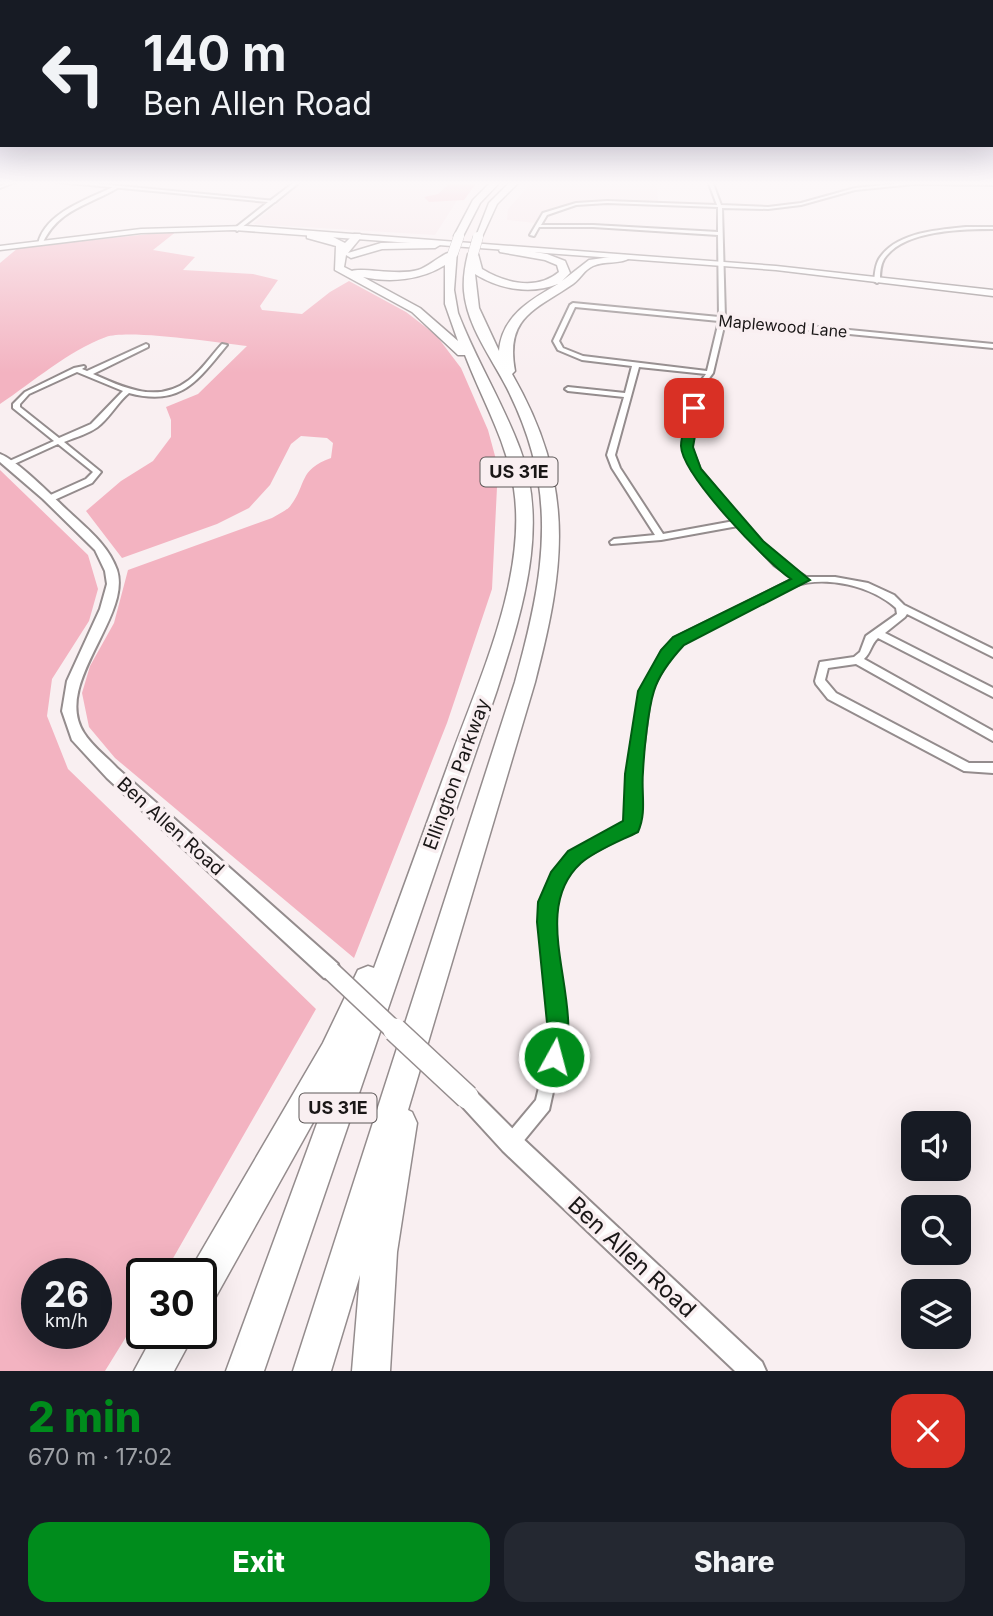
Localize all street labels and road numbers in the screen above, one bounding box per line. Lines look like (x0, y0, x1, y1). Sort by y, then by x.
street label: Maplewood Lane (718, 310, 848, 342)
road number: US 31E (480, 458, 558, 486)
street label: Ellington Parkway (418, 695, 495, 853)
street label: Ben Allen Road (112, 772, 229, 880)
road number: US 31E (300, 1093, 376, 1122)
street label: Ben Allen Road (562, 1191, 702, 1323)

